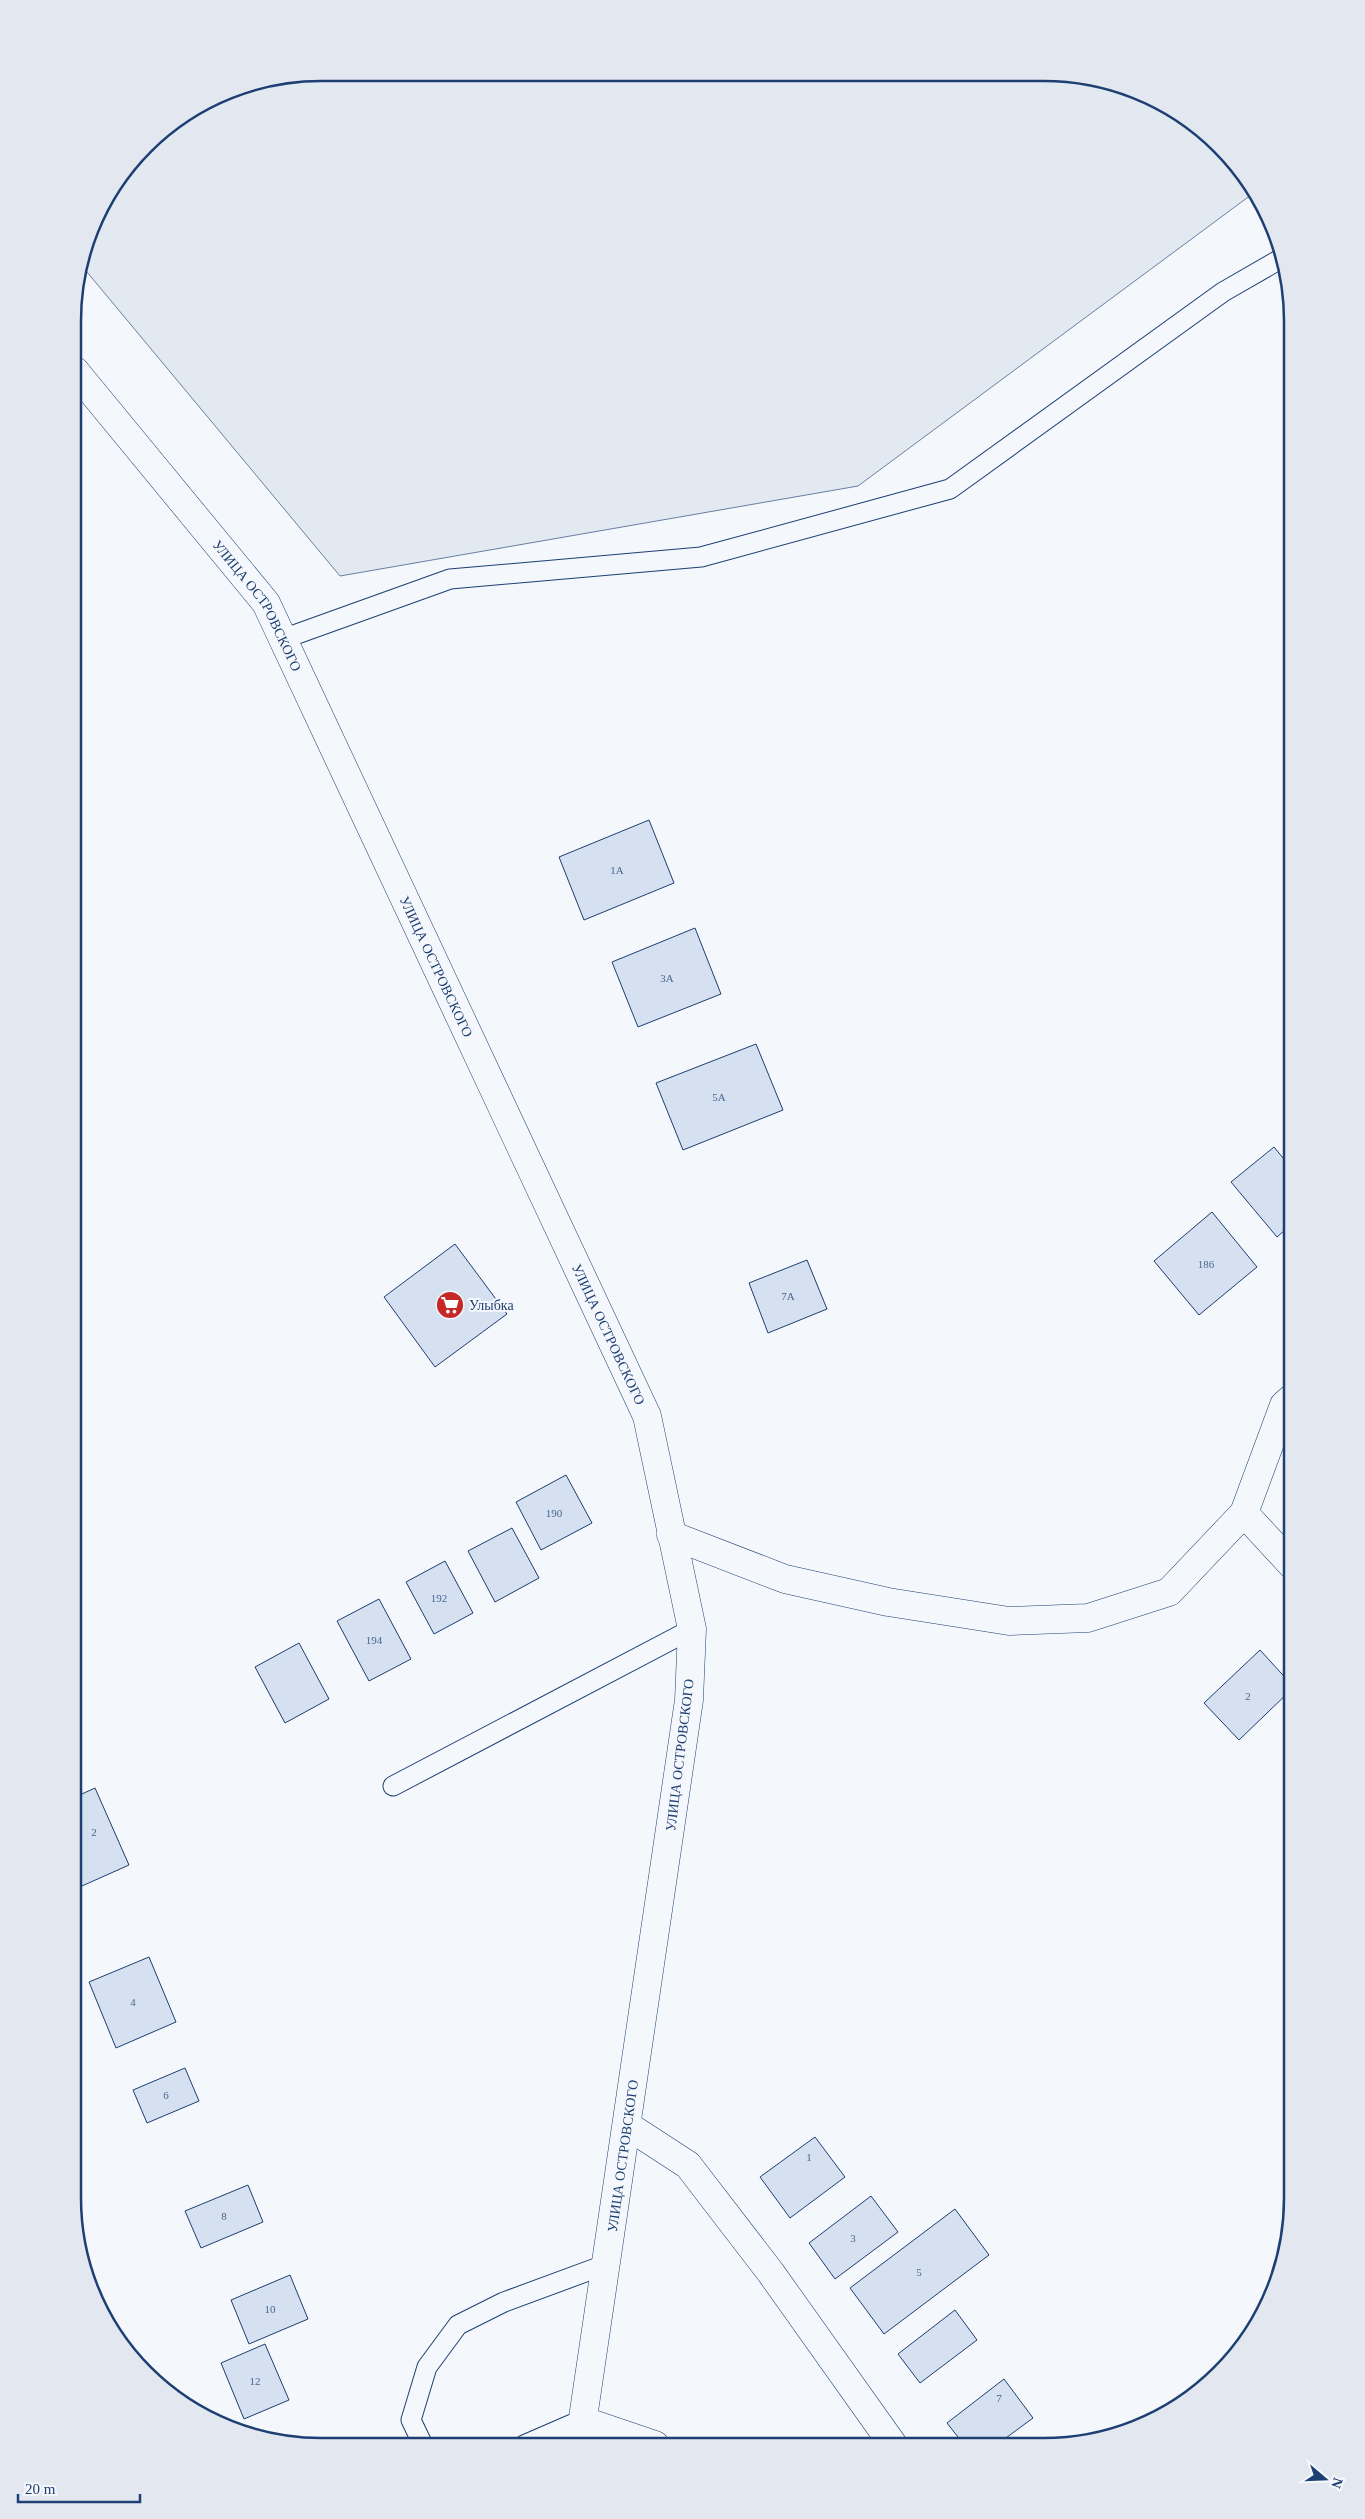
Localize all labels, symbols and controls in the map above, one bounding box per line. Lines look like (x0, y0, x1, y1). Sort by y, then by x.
street label: УЛИЦА ОСТРОВСКОГО (210, 537, 304, 673)
house number: 1А (610, 864, 624, 876)
street label: УЛИЦА ОСТРОВСКОГО (397, 894, 476, 1039)
house number: 3А (660, 972, 674, 984)
house number: 5А (712, 1091, 726, 1103)
house number: 186 (1198, 1258, 1215, 1270)
street label: УЛИЦА ОСТРОВСКОГО (569, 1261, 648, 1407)
supermarket icon: Улыбка (435, 1290, 465, 1320)
house number: 7А (781, 1290, 795, 1302)
place label: Улыбка (469, 1298, 514, 1313)
house number: 190 (546, 1507, 563, 1519)
house number: 192 (431, 1592, 447, 1604)
house number: 194 (366, 1634, 383, 1646)
street label: УЛИЦА ОСТРОВСКОГО (663, 1678, 697, 1832)
house number: 2 (1245, 1690, 1251, 1702)
house number: 2 (91, 1826, 97, 1838)
house number: 4 (130, 1996, 136, 2008)
street label: УЛИЦА ОСТРОВСКОГО (605, 2079, 641, 2233)
house number: 6 (163, 2089, 169, 2101)
house number: 1 (806, 2151, 812, 2163)
house number: 8 (221, 2210, 227, 2222)
house number: 3 (850, 2232, 856, 2244)
house number: 5 (916, 2266, 922, 2278)
house number: 10 (265, 2303, 276, 2315)
house number: 12 (250, 2375, 261, 2387)
house number: 7 (996, 2392, 1002, 2404)
north arrow (1300, 2454, 1350, 2504)
scale bar (18, 2472, 140, 2504)
text: N (1328, 2476, 1346, 2490)
text: 20 m (25, 2481, 56, 2497)

